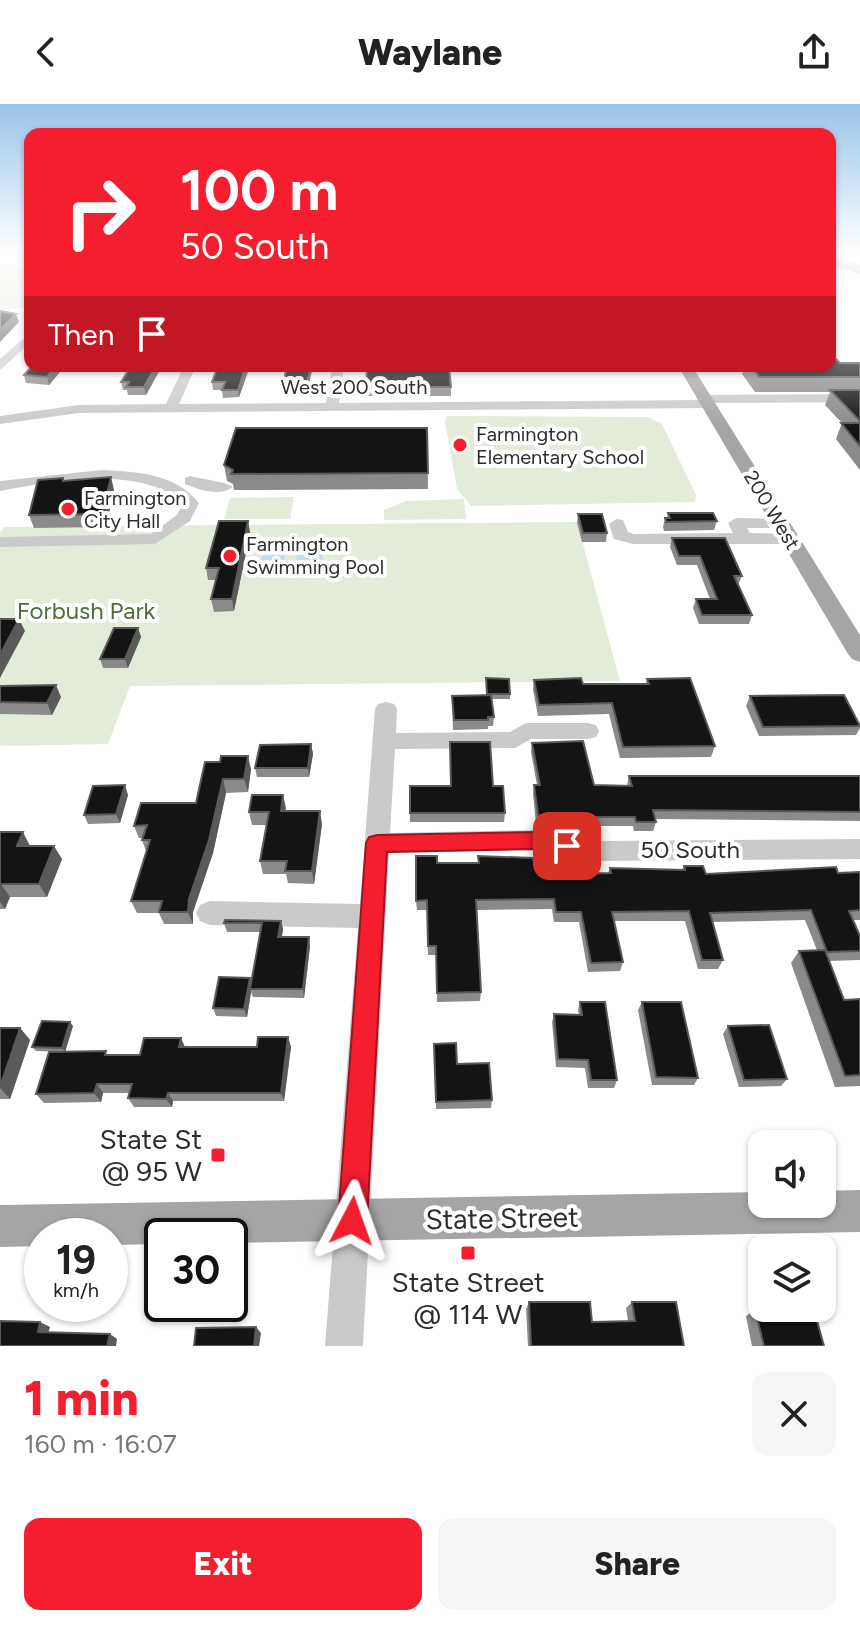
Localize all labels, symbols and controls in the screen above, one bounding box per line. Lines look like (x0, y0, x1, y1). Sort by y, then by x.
icon: back (24, 30, 68, 74)
icon: share (792, 30, 836, 74)
text: Waylane (358, 31, 502, 74)
text: 100 m (180, 157, 338, 224)
icon: right (48, 160, 152, 264)
text: 50 South (180, 225, 329, 268)
icon: arrive (130, 312, 174, 356)
text: Then (48, 316, 114, 353)
street label: West 200 South (281, 375, 427, 399)
place label: Farmington Elementary School (476, 422, 644, 469)
marker: Farmington Elementary School (451, 436, 469, 454)
street label: 200 West (739, 466, 805, 554)
place label: Farmington City Hall (84, 486, 187, 533)
marker: Farmington City Hall (59, 500, 77, 518)
place label: Farmington Swimming Pool (246, 532, 384, 579)
marker: Farmington Swimming Pool (221, 547, 239, 565)
park label: Forbush Park (17, 596, 156, 625)
pin (533, 812, 601, 880)
icon: arrive (545, 824, 589, 868)
street label: 50 South (640, 835, 740, 864)
place label: State St @ 95 W (100, 1122, 202, 1188)
map controls (748, 1130, 836, 1322)
button: sound (748, 1130, 836, 1218)
marker: State St @ 95 W (209, 1146, 227, 1164)
position arrow (310, 1179, 394, 1263)
street label: State Street (425, 1200, 579, 1236)
speed limit sign: 30 (144, 1218, 248, 1322)
button: layers (748, 1234, 836, 1322)
text: 19 (56, 1236, 96, 1284)
marker: State Street @ 114 W (459, 1244, 477, 1262)
place label: State Street @ 114 W (391, 1265, 545, 1331)
text: km/h (53, 1278, 99, 1302)
text: 1 min (24, 1369, 139, 1427)
button: close (752, 1372, 836, 1456)
text: 160 m · 16:07 (24, 1428, 177, 1460)
button: Exit (24, 1518, 422, 1610)
button: Share (438, 1518, 836, 1610)

